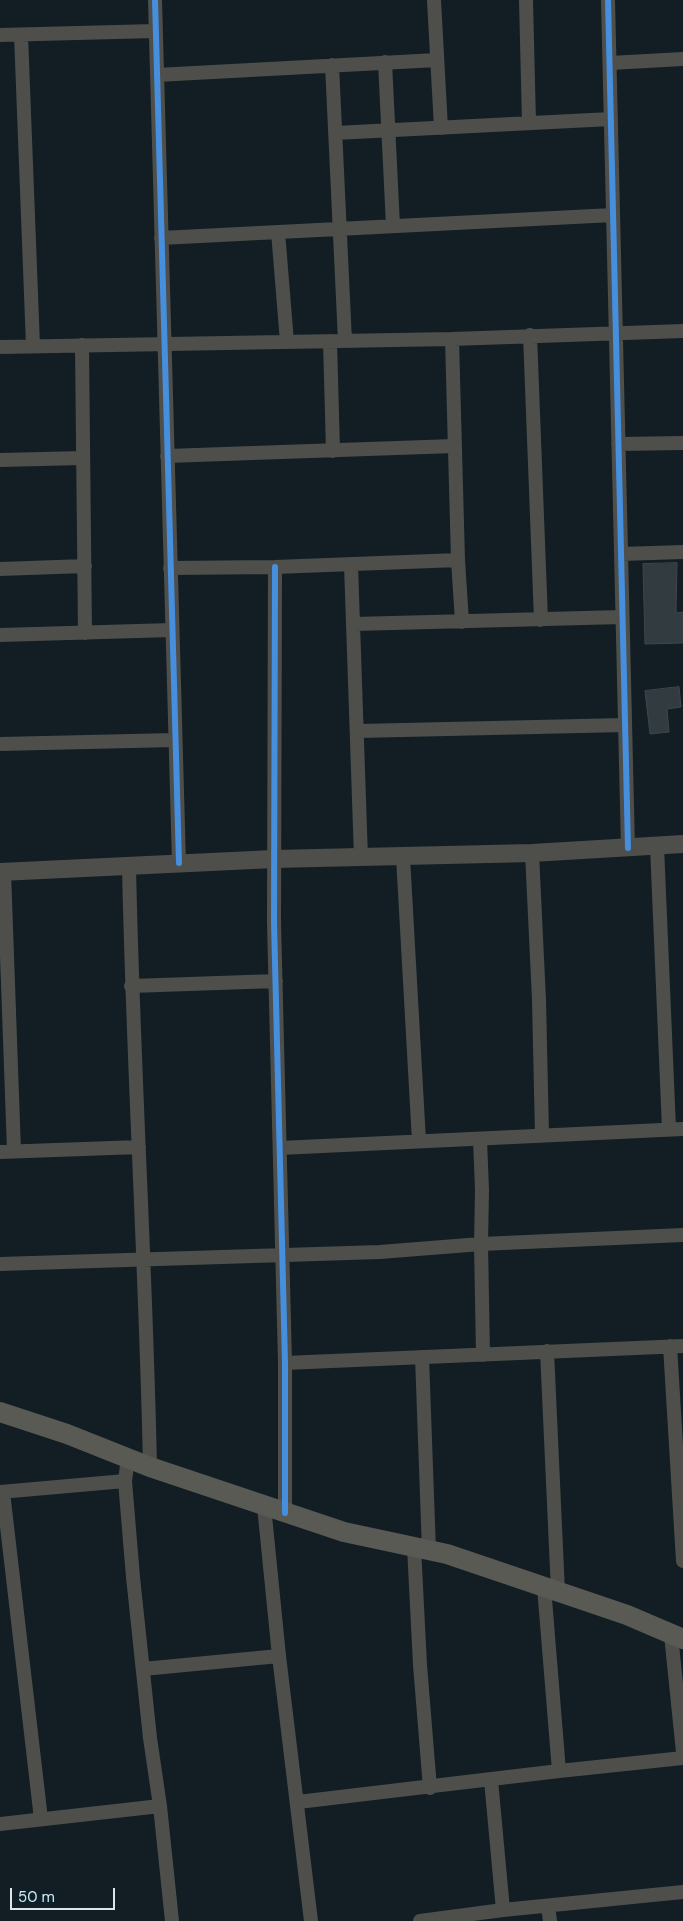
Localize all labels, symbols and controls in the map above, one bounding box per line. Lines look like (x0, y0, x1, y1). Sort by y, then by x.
scale bar (12, 1878, 118, 1910)
text: 50 m (18, 1887, 55, 1907)

